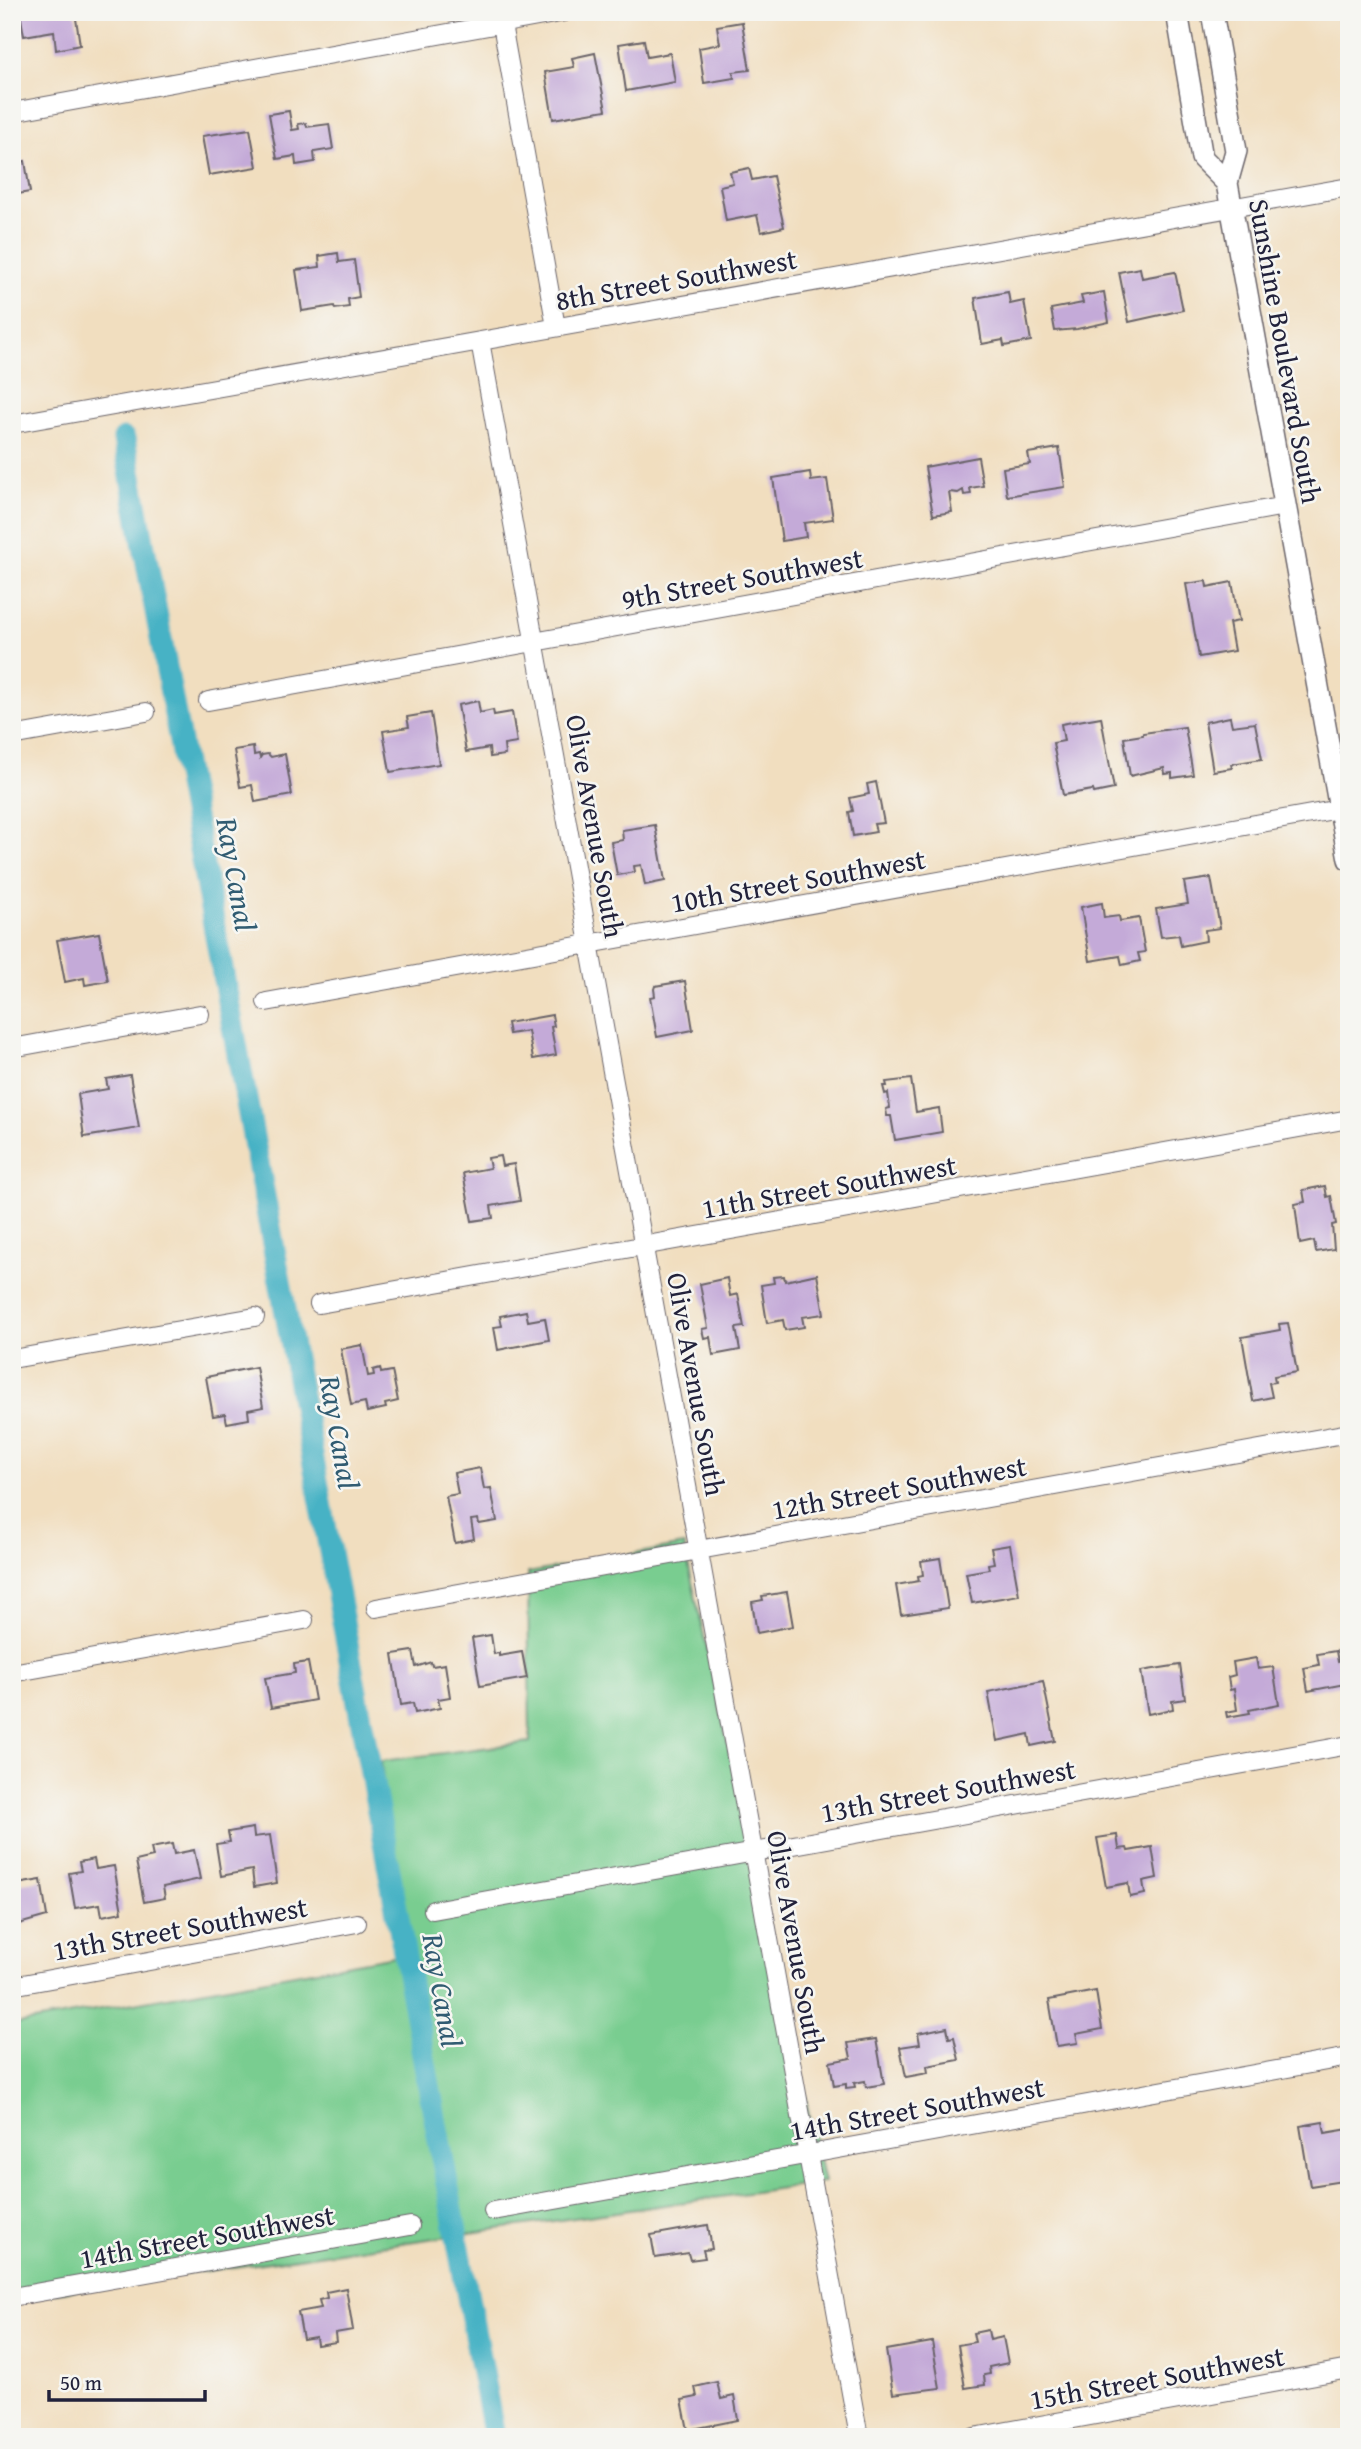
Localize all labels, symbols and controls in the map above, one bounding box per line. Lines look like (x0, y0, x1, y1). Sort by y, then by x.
street label: Sunshine Boulevard South (1239, 196, 1333, 507)
street label: 8th Street Southwest (552, 238, 800, 320)
street label: 9th Street Southwest (618, 537, 866, 619)
street label: Olive Avenue South (556, 711, 636, 941)
water label: Ray Canal (205, 813, 269, 934)
street label: 10th Street Southwest (667, 837, 929, 923)
street label: 11th Street Southwest (698, 1143, 960, 1229)
street label: Olive Avenue South (657, 1269, 737, 1499)
water label: Ray Canal (308, 1371, 372, 1492)
street label: 12th Street Southwest (768, 1444, 1030, 1530)
street label: 13th Street Southwest (817, 1747, 1079, 1833)
street label: Olive Avenue South (757, 1827, 837, 2057)
street label: 13th Street Southwest (49, 1885, 311, 1971)
water label: Ray Canal (411, 1929, 475, 2050)
street label: 14th Street Southwest (786, 2065, 1048, 2151)
street label: 14th Street Southwest (76, 2193, 338, 2279)
street label: 15th Street Southwest (1026, 2334, 1288, 2420)
scale bar (49, 2358, 205, 2402)
text: 50 m (60, 2367, 102, 2398)

